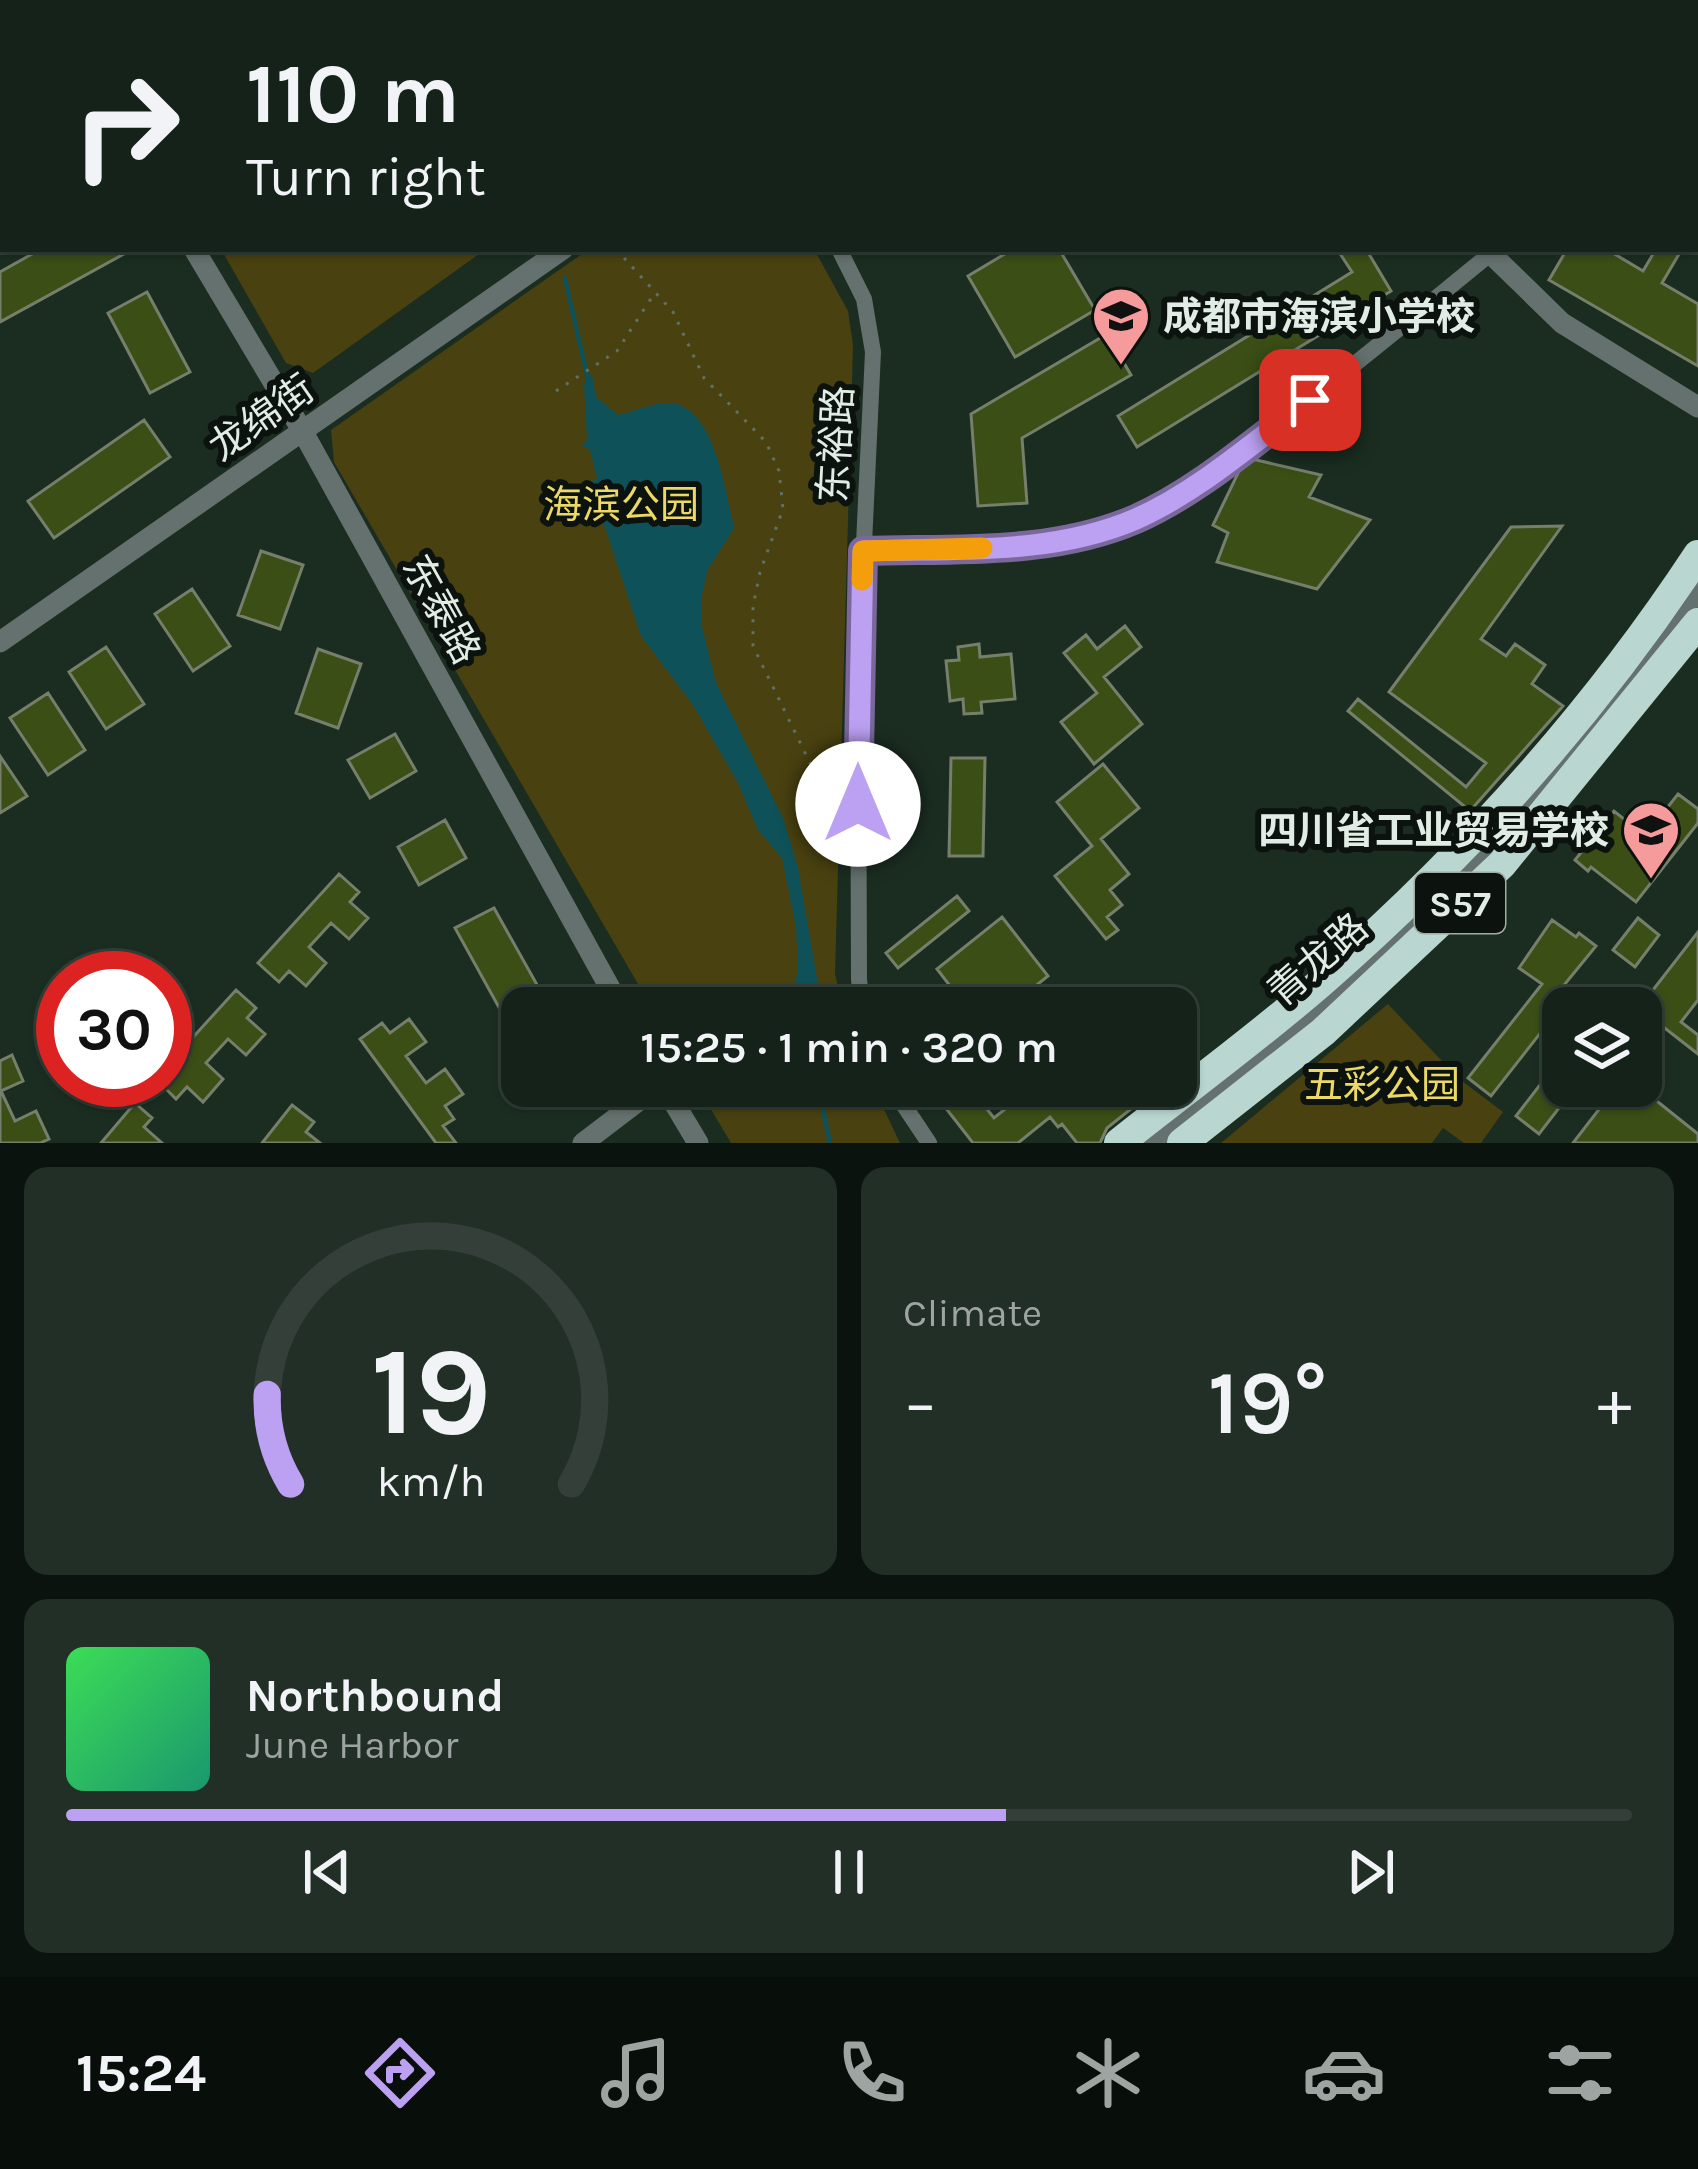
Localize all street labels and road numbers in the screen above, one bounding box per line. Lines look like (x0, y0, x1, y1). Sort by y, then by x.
street label: 龙绵街 (200, 365, 323, 470)
street label: 东裕路 (810, 384, 862, 504)
street label: 东泰路 (393, 547, 490, 672)
road number: S57 (1415, 873, 1505, 933)
street label: 青龙路 (1258, 904, 1377, 1015)

